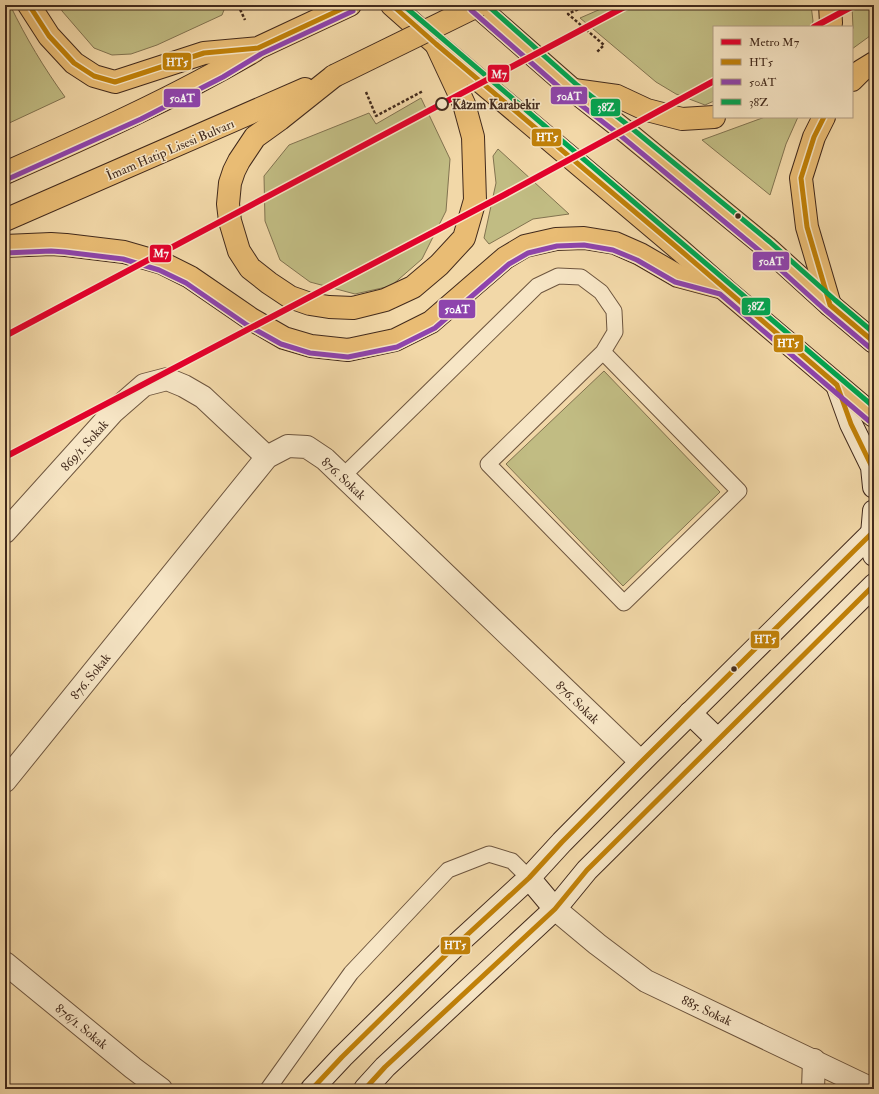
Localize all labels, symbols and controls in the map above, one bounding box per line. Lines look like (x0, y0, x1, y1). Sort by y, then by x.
legend (713, 26, 853, 118)
text: Metro M7 (749, 35, 800, 50)
line badge: HT5 (162, 52, 192, 71)
text: HT5 (749, 55, 774, 70)
text: HT5 (166, 56, 188, 69)
line badge: M7 (487, 64, 510, 83)
text: M7 (490, 68, 508, 81)
text: 50AT (749, 75, 777, 90)
line badge: 50AT (550, 86, 588, 105)
line badge: 50AT (163, 88, 201, 108)
text: 50AT (556, 90, 582, 103)
text: 50AT (169, 92, 195, 105)
text: 38Z (749, 95, 768, 110)
marker: Kâzım Karabekir (435, 97, 449, 111)
place label: Kâzım Karabekir (452, 97, 541, 113)
line badge: 38Z (590, 98, 621, 117)
text: 38Z (597, 101, 616, 114)
street label: İmam Hatip Lisesi Bulvarı (104, 115, 238, 185)
line badge: HT5 (531, 128, 562, 147)
text: HT5 (536, 131, 558, 144)
unlabelled marker (733, 211, 743, 221)
line badge: M7 (149, 244, 172, 263)
text: M7 (152, 247, 170, 260)
line badge: 50AT (752, 251, 790, 271)
text: 50AT (758, 255, 784, 268)
line badge: 38Z (741, 297, 771, 316)
line badge: 50AT (438, 299, 476, 319)
text: 38Z (747, 300, 766, 313)
text: 50AT (444, 303, 470, 316)
line badge: HT5 (773, 334, 804, 353)
text: HT5 (777, 337, 799, 350)
street label: 869/1. Sokak (57, 416, 113, 475)
street label: 876. Sokak (318, 454, 369, 504)
line badge: HT5 (750, 630, 780, 649)
text: HT5 (754, 633, 776, 646)
street label: 876. Sokak (67, 650, 115, 703)
unlabelled marker (729, 664, 739, 674)
street label: 876. Sokak (552, 678, 603, 728)
line badge: HT5 (440, 936, 471, 955)
text: HT5 (444, 939, 466, 952)
street label: 885. Sokak (679, 992, 735, 1030)
street label: 876/1. Sokak (52, 1001, 111, 1053)

